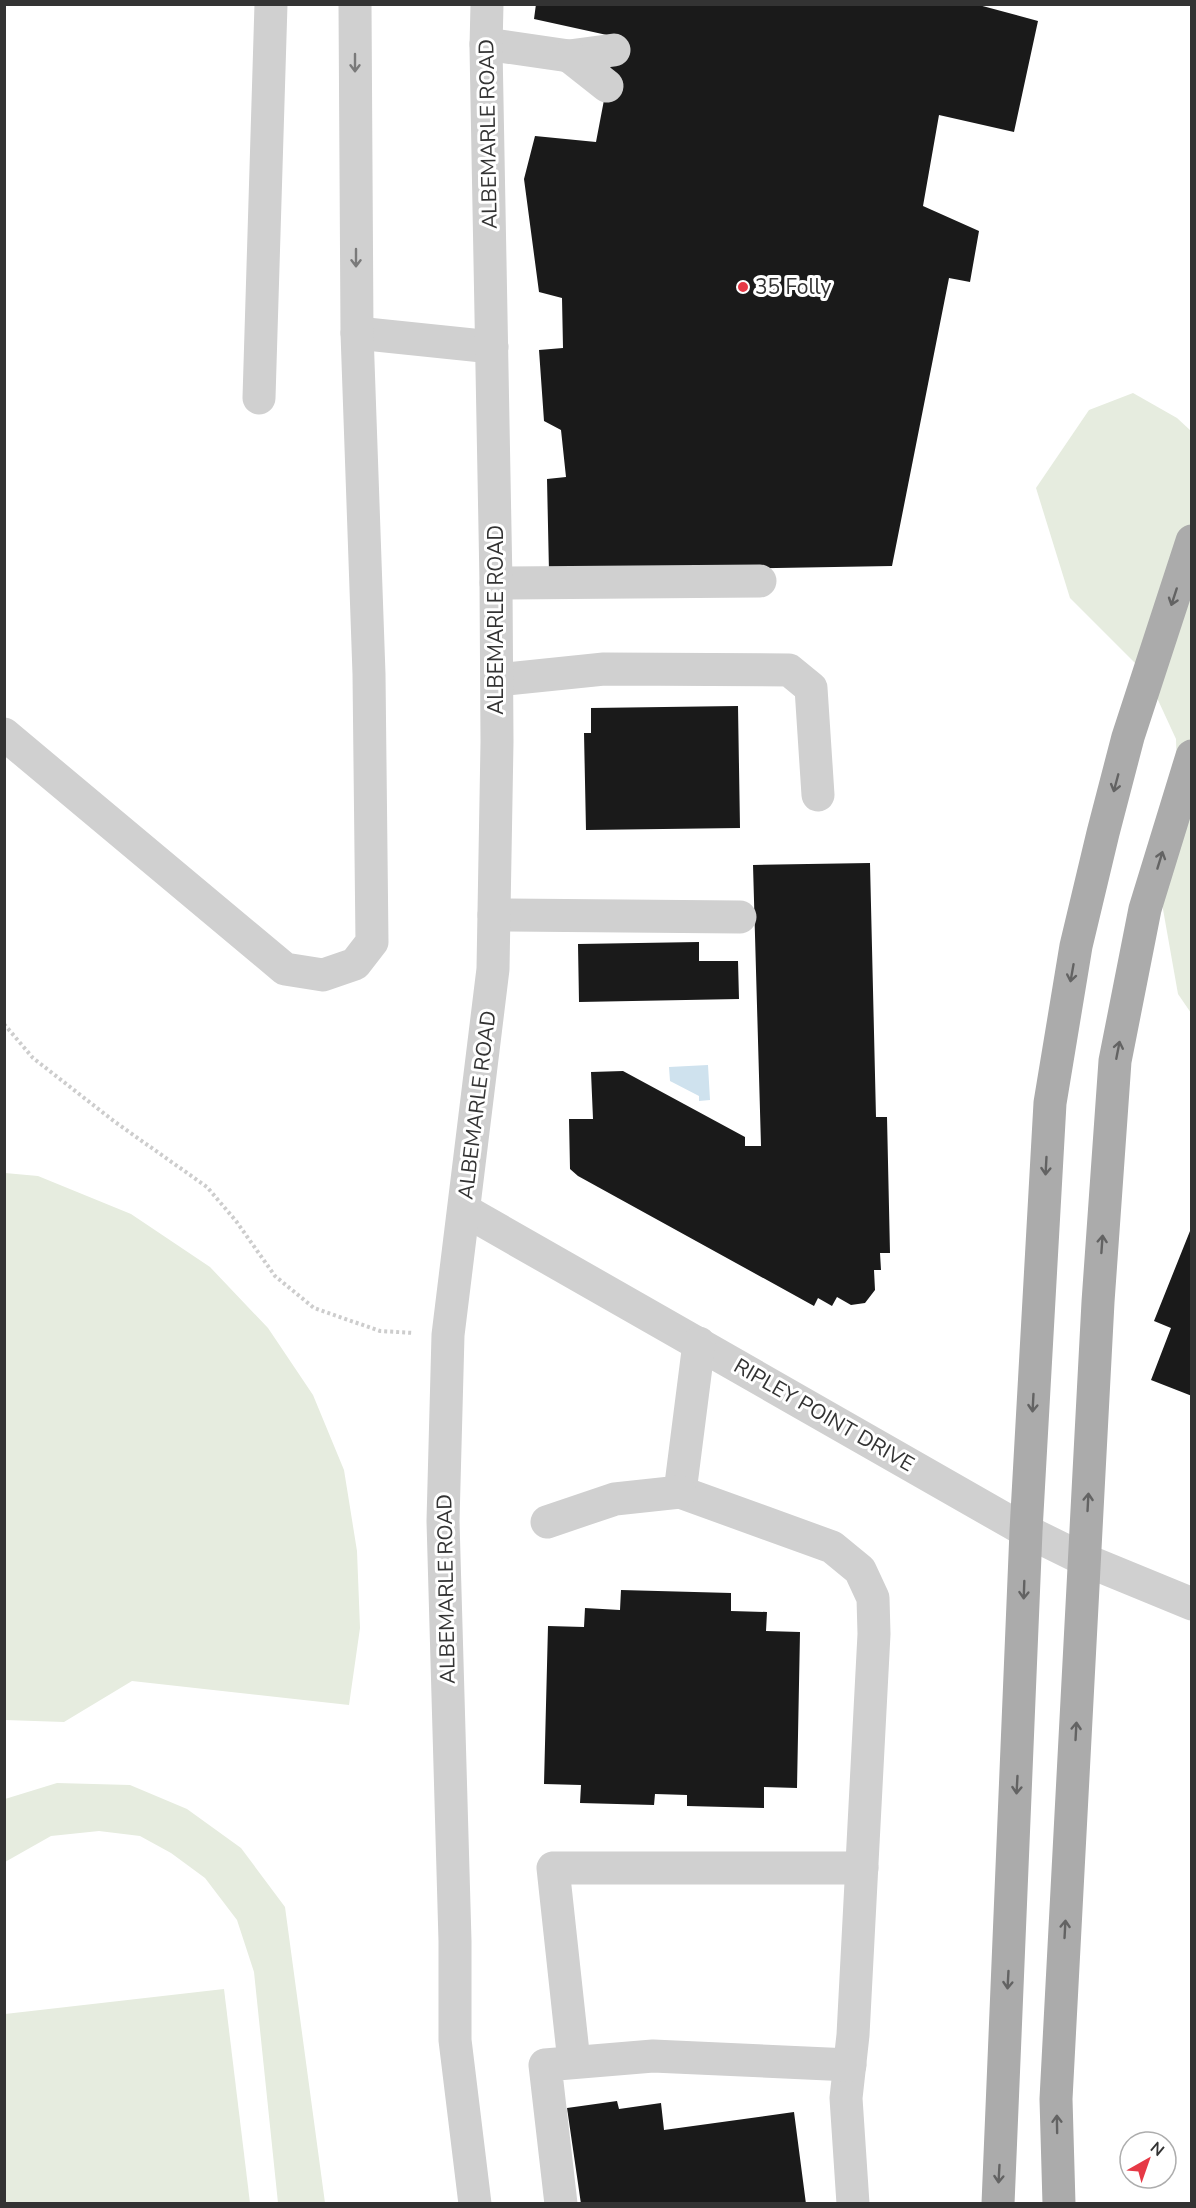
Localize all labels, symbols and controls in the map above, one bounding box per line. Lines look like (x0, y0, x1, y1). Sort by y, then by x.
street label: ALBEMARLE ROAD (472, 39, 504, 229)
one-way arrow (349, 52, 361, 72)
one-way arrow (351, 247, 362, 267)
place label: 35 Folly (755, 273, 832, 301)
marker: 35 Folly (736, 280, 750, 294)
street label: ALBEMARLE ROAD (482, 525, 510, 715)
one-way arrow (1167, 587, 1178, 606)
one-way arrow (1110, 773, 1122, 792)
one-way arrow (1155, 851, 1166, 870)
one-way arrow (1066, 962, 1077, 982)
street label: ALBEMARLE ROAD (452, 1009, 502, 1201)
one-way arrow (1113, 1040, 1124, 1060)
one-way arrow (1041, 1155, 1052, 1175)
one-way arrow (1097, 1235, 1108, 1254)
street label: RIPLEY POINT DRIVE (729, 1352, 919, 1478)
one-way arrow (1027, 1393, 1038, 1413)
one-way arrow (1082, 1492, 1093, 1512)
street label: ALBEMARLE ROAD (430, 1494, 462, 1684)
one-way arrow (1018, 1579, 1030, 1599)
one-way arrow (1070, 1722, 1081, 1742)
one-way arrow (1011, 1774, 1022, 1794)
one-way arrow (1060, 1920, 1071, 1940)
one-way arrow (1003, 1969, 1014, 1989)
one-way arrow (1051, 2115, 1062, 2135)
north arrow (1118, 2130, 1178, 2190)
text: N (1145, 2137, 1169, 2162)
one-way arrow (994, 2164, 1005, 2184)

